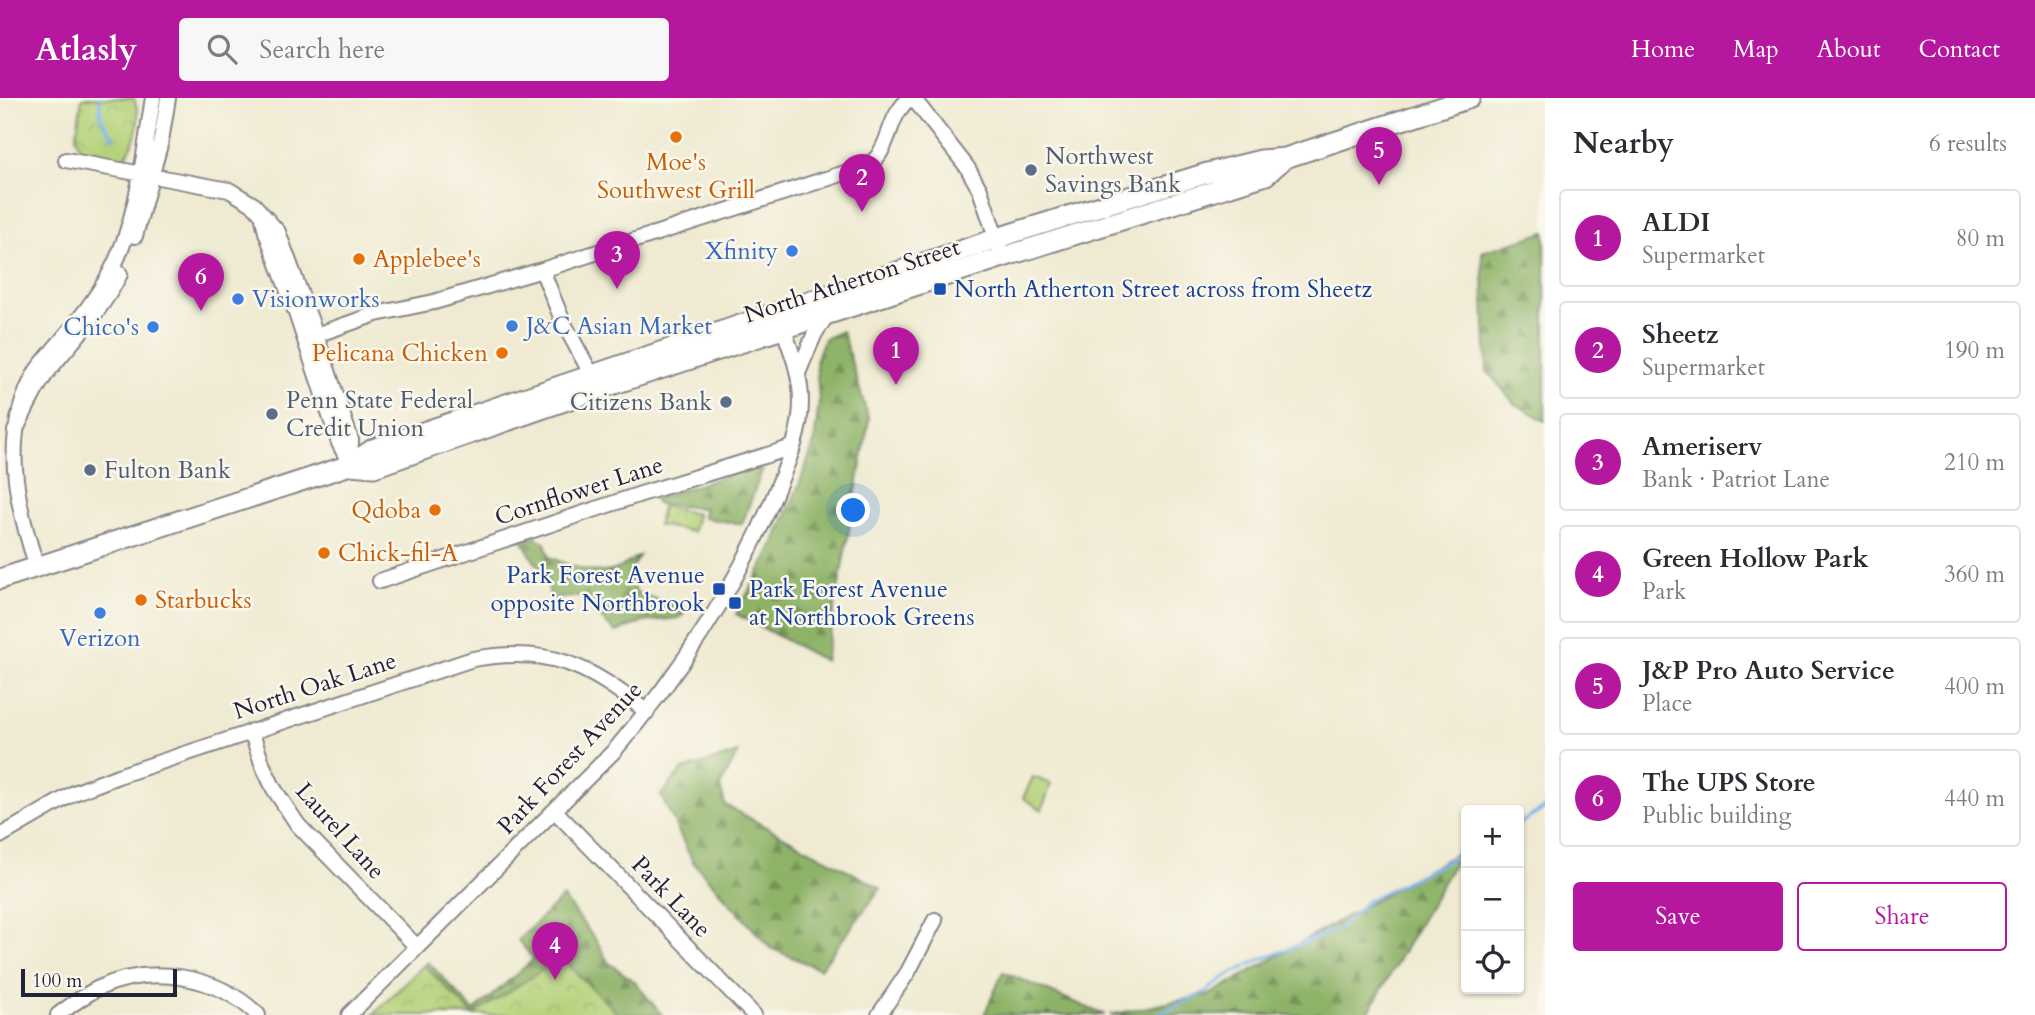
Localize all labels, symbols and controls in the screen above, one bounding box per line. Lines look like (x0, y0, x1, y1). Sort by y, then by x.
search box (179, 18, 669, 81)
text: Atlasly (35, 27, 137, 72)
icon: search (203, 30, 241, 68)
text: Search here (259, 32, 385, 67)
text: Home (1631, 33, 1695, 66)
text: Map (1733, 33, 1779, 66)
text: About (1817, 33, 1881, 66)
text: Contact (1919, 33, 2000, 66)
text: Nearby (1573, 123, 1674, 164)
pin: 5 (1356, 127, 1402, 185)
text: 6 results (1929, 128, 2007, 159)
marker: Moe's Southwest Grill (668, 129, 684, 145)
place label: Northwest Savings Bank (1045, 140, 1181, 201)
place label: Moe's Southwest Grill (597, 146, 755, 207)
pin: 2 (839, 154, 885, 212)
marker: Northwest Savings Bank (1023, 162, 1039, 178)
text: ALDI (1642, 205, 1710, 240)
text: 1 (1592, 223, 1604, 254)
text: 80 m (1956, 223, 2005, 254)
street label: North Atherton Street (740, 230, 965, 331)
pin: 3 (594, 231, 640, 289)
place label: Xfinity (705, 235, 778, 268)
text: Supermarket (1642, 240, 1765, 271)
place label: Applebee's (373, 243, 481, 276)
marker: Xfinity (784, 243, 800, 259)
marker: Applebee's (351, 251, 367, 267)
pin: 6 (178, 253, 224, 311)
place label: North Atherton Street across from Sheetz (954, 273, 1373, 306)
marker: North Atherton Street across from Sheetz (932, 281, 948, 297)
place label: Visionworks (252, 283, 380, 316)
marker: Visionworks (230, 291, 246, 307)
place label: J&C Asian Market (523, 310, 713, 343)
place label: Chico's (63, 311, 139, 344)
text: Sheetz (1642, 317, 1719, 352)
marker: J&C Asian Market (504, 318, 520, 334)
marker: Chico's (145, 319, 161, 335)
pin: 1 (873, 327, 919, 385)
text: 2 (1592, 335, 1604, 366)
text: 190 m (1944, 335, 2005, 366)
place label: Pelicana Chicken (312, 337, 488, 370)
marker: Pelicana Chicken (494, 345, 510, 361)
text: Supermarket (1642, 352, 1765, 383)
place label: Penn State Federal Credit Union (286, 384, 473, 445)
place label: Citizens Bank (570, 386, 712, 419)
marker: Citizens Bank (718, 394, 734, 410)
marker: Penn State Federal Credit Union (264, 406, 280, 422)
text: Ameriserv (1642, 429, 1762, 464)
text: 3 (1592, 447, 1604, 478)
text: 210 m (1944, 447, 2005, 478)
street label: Cornflower Lane (491, 448, 667, 534)
place label: Fulton Bank (104, 454, 231, 487)
marker: Fulton Bank (82, 462, 98, 478)
text: Bank · Patriot Lane (1642, 464, 1830, 495)
your location (836, 493, 870, 527)
place label: Qdoba (351, 494, 422, 527)
marker: Qdoba (427, 502, 443, 518)
place label: Chick-fil-A (338, 537, 459, 570)
text: Green Hollow Park (1642, 541, 1869, 576)
marker: Chick-fil-A (316, 545, 332, 561)
place label: Park Forest Avenue opposite Northbrook (490, 559, 705, 620)
text: 4 (1592, 559, 1604, 590)
text: 360 m (1944, 559, 2005, 590)
place label: Park Forest Avenue at Northbrook Greens (749, 573, 974, 634)
text: Park (1642, 576, 1686, 607)
marker: Park Forest Avenue opposite Northbrook (711, 581, 727, 597)
place label: Starbucks (155, 584, 252, 617)
marker: Starbucks (133, 592, 149, 608)
marker: Park Forest Avenue at Northbrook Greens (727, 595, 743, 611)
marker: Verizon (92, 605, 108, 621)
place label: Verizon (59, 622, 141, 655)
street label: North Oak Lane (229, 644, 401, 728)
text: J&P Pro Auto Service (1642, 653, 1895, 688)
text: 5 (1592, 671, 1604, 702)
text: 400 m (1944, 671, 2005, 702)
street label: Park Forest Avenue (490, 674, 650, 842)
text: Place (1642, 688, 1692, 719)
text: The UPS Store (1642, 765, 1816, 800)
street label: Laurel Lane (288, 775, 392, 887)
text: 6 (1592, 783, 1604, 814)
text: 440 m (1944, 783, 2005, 814)
text: Public building (1642, 800, 1792, 831)
map controls (1461, 805, 1524, 994)
button: + (1461, 805, 1524, 868)
street label: Park Lane (624, 849, 718, 945)
button: − (1461, 868, 1524, 931)
button: Save (1573, 882, 1783, 951)
button: Share (1797, 882, 2007, 951)
pin: 4 (532, 922, 578, 980)
button: locate (1461, 931, 1524, 994)
scale bar (21, 966, 177, 998)
text: 100 m (32, 968, 82, 994)

